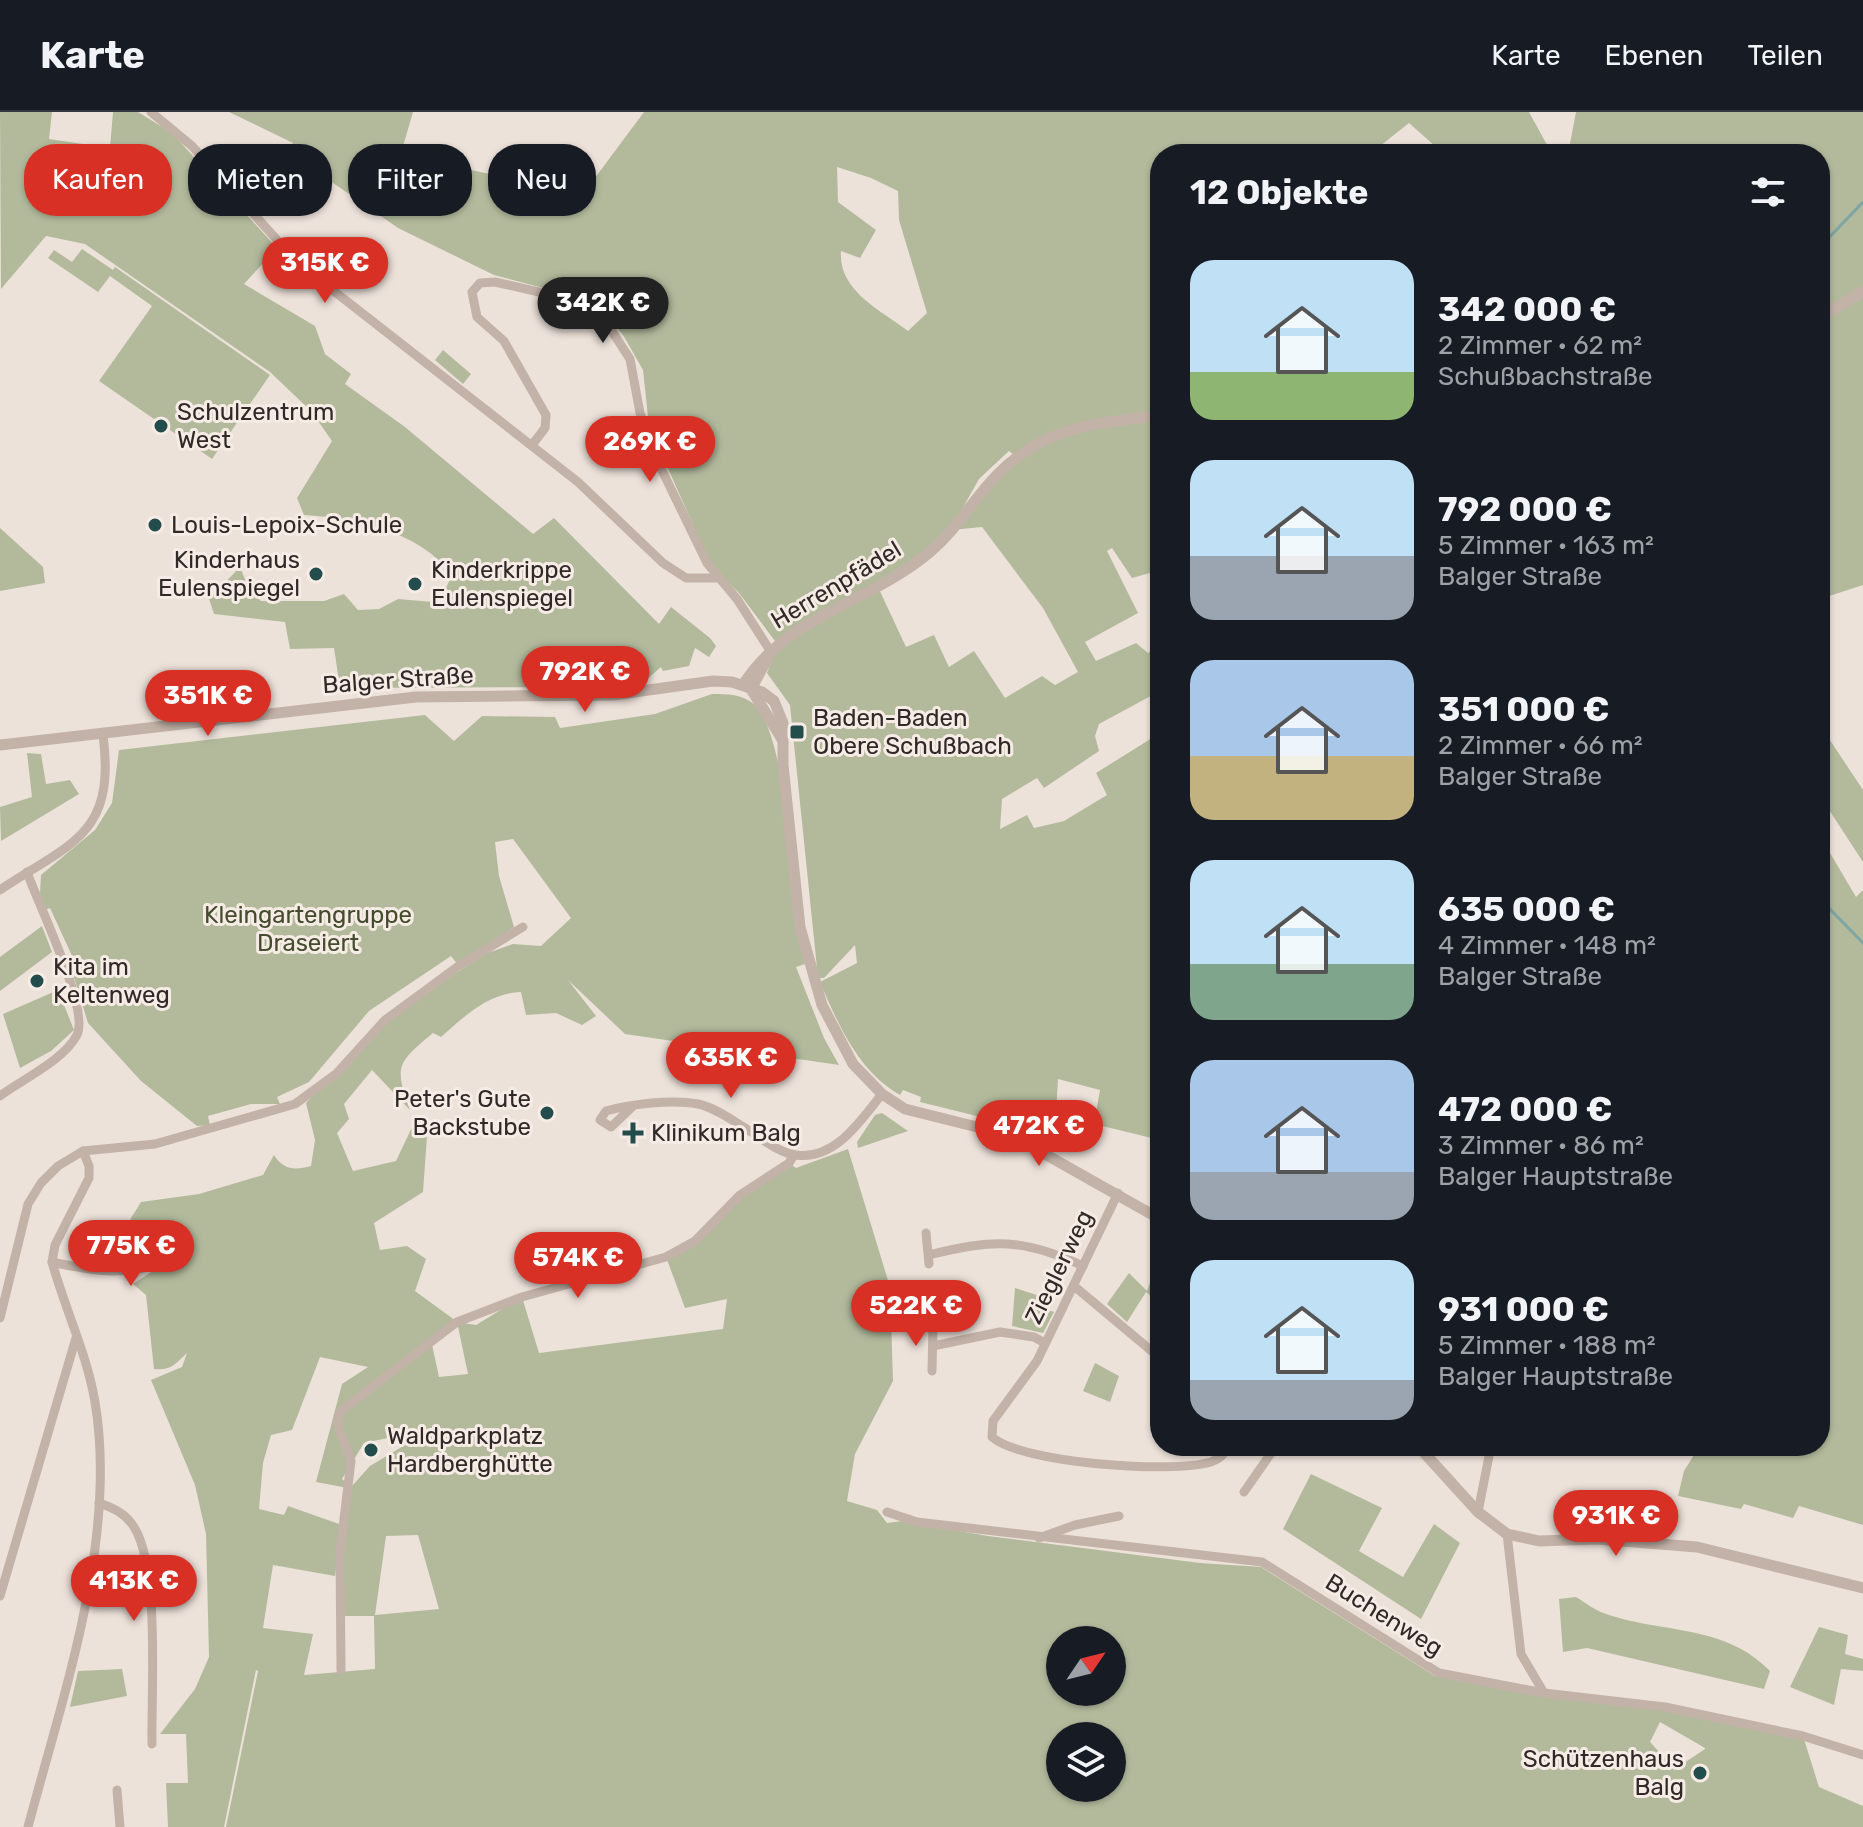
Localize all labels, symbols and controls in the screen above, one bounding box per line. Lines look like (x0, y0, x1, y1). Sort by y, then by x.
text: Karte (40, 32, 145, 78)
text: Karte (1491, 39, 1561, 72)
text: Ebenen (1605, 39, 1704, 72)
text: Teilen (1748, 39, 1823, 72)
chip: Kaufen (24, 144, 172, 216)
chip: Mieten (188, 144, 332, 216)
chip: Filter (348, 144, 472, 216)
chip: Neu (488, 144, 596, 216)
icon: filters (1746, 170, 1790, 214)
text: 12 Objekte (1190, 172, 1368, 213)
pin: 315K € (260, 237, 390, 305)
text: 315K € (280, 247, 370, 278)
pin: 342K € (538, 277, 668, 345)
text: 342K € (556, 287, 650, 318)
text: 342 000 € (1438, 289, 1616, 330)
icon: home (1254, 292, 1350, 388)
text: 2 Zimmer · 62 m² (1438, 330, 1642, 361)
text: Schußbachstraße (1438, 361, 1653, 392)
place label: Schulzentrum West (177, 398, 334, 454)
pin: 269K € (585, 416, 715, 484)
marker: Schulzentrum West (152, 417, 170, 435)
text: 269K € (603, 426, 697, 457)
text: 792 000 € (1438, 489, 1612, 530)
icon: home (1254, 492, 1350, 588)
place label: Louis-Lepoix-Schule (171, 511, 402, 539)
marker: Louis-Lepoix-Schule (146, 516, 164, 534)
text: 5 Zimmer · 163 m² (1438, 530, 1654, 561)
street label: Herrenpfädel (766, 535, 906, 635)
place label: Kinderhaus Eulenspiegel (158, 546, 300, 602)
place label: Kinderkrippe Eulenspiegel (431, 556, 573, 612)
text: Balger Straße (1438, 561, 1602, 592)
marker: Kinderhaus Eulenspiegel (307, 565, 325, 583)
marker: Kinderkrippe Eulenspiegel (406, 575, 424, 593)
pin: 792K € (520, 646, 650, 714)
text: 792K € (539, 656, 631, 687)
street label: Balger Straße (322, 661, 474, 699)
pin: 351K € (143, 670, 273, 738)
text: 351K € (163, 680, 253, 711)
text: 351 000 € (1438, 689, 1610, 730)
icon: home (1254, 692, 1350, 788)
place label: Baden-Baden Obere Schußbach (813, 704, 1012, 760)
marker: Baden-Baden Obere Schußbach (788, 723, 806, 741)
text: 2 Zimmer · 66 m² (1438, 730, 1643, 761)
text: Balger Straße (1438, 761, 1602, 792)
text: 635 000 € (1438, 889, 1615, 930)
icon: home (1254, 892, 1350, 988)
park label: Kleingartengruppe Draseiert (204, 901, 412, 957)
text: 4 Zimmer · 148 m² (1438, 930, 1656, 961)
place label: Kita im Keltenweg (53, 953, 170, 1009)
text: Balger Straße (1438, 961, 1602, 992)
marker: Kita im Keltenweg (28, 972, 46, 990)
pin: 635K € (666, 1032, 796, 1100)
text: 635K € (684, 1042, 778, 1073)
place label: Peter's Gute Backstube (394, 1085, 531, 1141)
text: 472 000 € (1438, 1089, 1613, 1130)
icon: home (1254, 1092, 1350, 1188)
pin: 472K € (974, 1100, 1104, 1168)
marker: Peter's Gute Backstube (538, 1104, 556, 1122)
text: 472K € (993, 1110, 1085, 1141)
place label: Klinikum Balg (651, 1119, 801, 1147)
marker: Klinikum Balg (622, 1122, 644, 1144)
text: 3 Zimmer · 86 m² (1438, 1130, 1644, 1161)
text: Balger Hauptstraße (1438, 1161, 1673, 1192)
street label: Zieglerweg (1019, 1206, 1099, 1328)
pin: 775K € (66, 1220, 196, 1288)
text: 775K € (86, 1230, 176, 1261)
pin: 574K € (513, 1232, 643, 1300)
text: 574K € (532, 1242, 624, 1273)
pin: 522K € (851, 1280, 981, 1348)
text: 931 000 € (1438, 1289, 1609, 1330)
text: 522K € (869, 1290, 963, 1321)
icon: home (1254, 1292, 1350, 1388)
text: 5 Zimmer · 188 m² (1438, 1330, 1656, 1361)
text: Balger Hauptstraße (1438, 1361, 1673, 1392)
place label: Waldparkplatz Hardberghütte (387, 1422, 553, 1478)
marker: Waldparkplatz Hardberghütte (362, 1441, 380, 1459)
pin: 931K € (1551, 1490, 1681, 1558)
text: 931K € (1571, 1500, 1661, 1531)
pin: 413K € (69, 1555, 199, 1623)
text: 413K € (89, 1565, 179, 1596)
street label: Buchenweg (1320, 1568, 1448, 1662)
north arrow (1046, 1626, 1126, 1706)
map controls (1046, 1626, 1126, 1802)
button: layers (1046, 1722, 1126, 1802)
place label: Schützenhaus Balg (1523, 1745, 1684, 1801)
marker: Schützenhaus Balg (1691, 1764, 1709, 1782)

